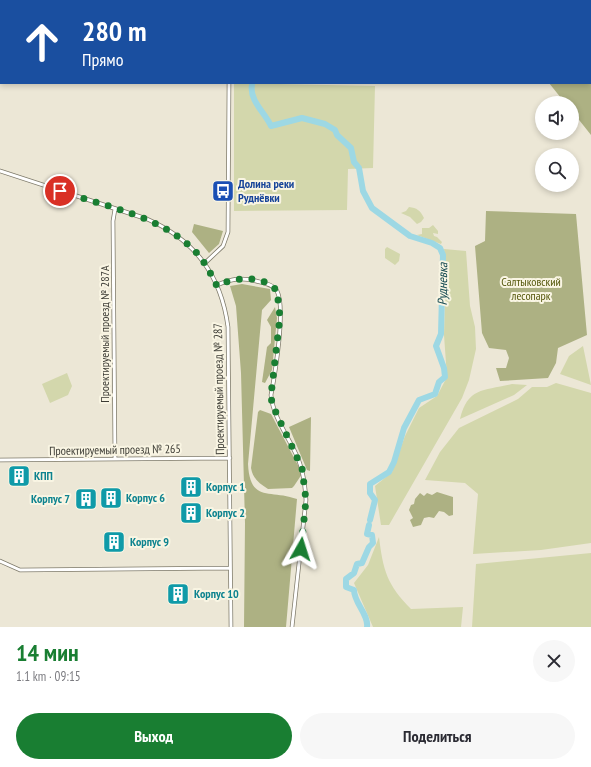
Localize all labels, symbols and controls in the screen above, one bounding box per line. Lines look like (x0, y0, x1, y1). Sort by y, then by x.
text: 280 m (82, 12, 146, 49)
icon: ahead (16, 16, 68, 68)
text: Прямо (82, 48, 123, 71)
map controls (535, 96, 579, 192)
button: sound (535, 96, 579, 140)
button: search (535, 148, 579, 192)
pin (43, 174, 77, 208)
place label: Долина реки Руднёвки (238, 176, 294, 205)
bus stop icon: Долина реки Руднёвки (210, 178, 236, 204)
icon: arrive (49, 180, 71, 202)
water label: Рудневка (434, 262, 451, 306)
street label: Проектируемый проезд № 287А (97, 265, 112, 403)
park label: Салтыковский лесопарк (501, 274, 561, 303)
street label: Проектируемый проезд № 287 (210, 323, 227, 455)
street label: Проектируемый проезд № 265 (49, 441, 181, 458)
building icon: КПП (6, 463, 32, 489)
place label: КПП (34, 468, 53, 483)
building icon: Корпус 1 (178, 474, 204, 500)
place label: Корпус 1 (206, 479, 245, 494)
building icon: Корпус 6 (98, 485, 124, 511)
building icon: Корпус 7 (73, 486, 99, 512)
place label: Корпус 6 (126, 490, 165, 505)
place label: Корпус 7 (31, 491, 70, 506)
building icon: Корпус 2 (178, 500, 204, 526)
place label: Корпус 2 (206, 505, 245, 520)
position arrow (280, 528, 322, 570)
building icon: Корпус 9 (101, 529, 127, 555)
place label: Корпус 9 (130, 534, 169, 549)
building icon: Корпус 10 (165, 581, 191, 607)
place label: Корпус 10 (194, 586, 239, 601)
text: 14 мин (16, 637, 79, 668)
button: close (533, 640, 575, 682)
text: 1.1 km · 09:15 (16, 668, 81, 685)
button: Выход (16, 713, 292, 759)
button: Поделиться (300, 713, 575, 759)

